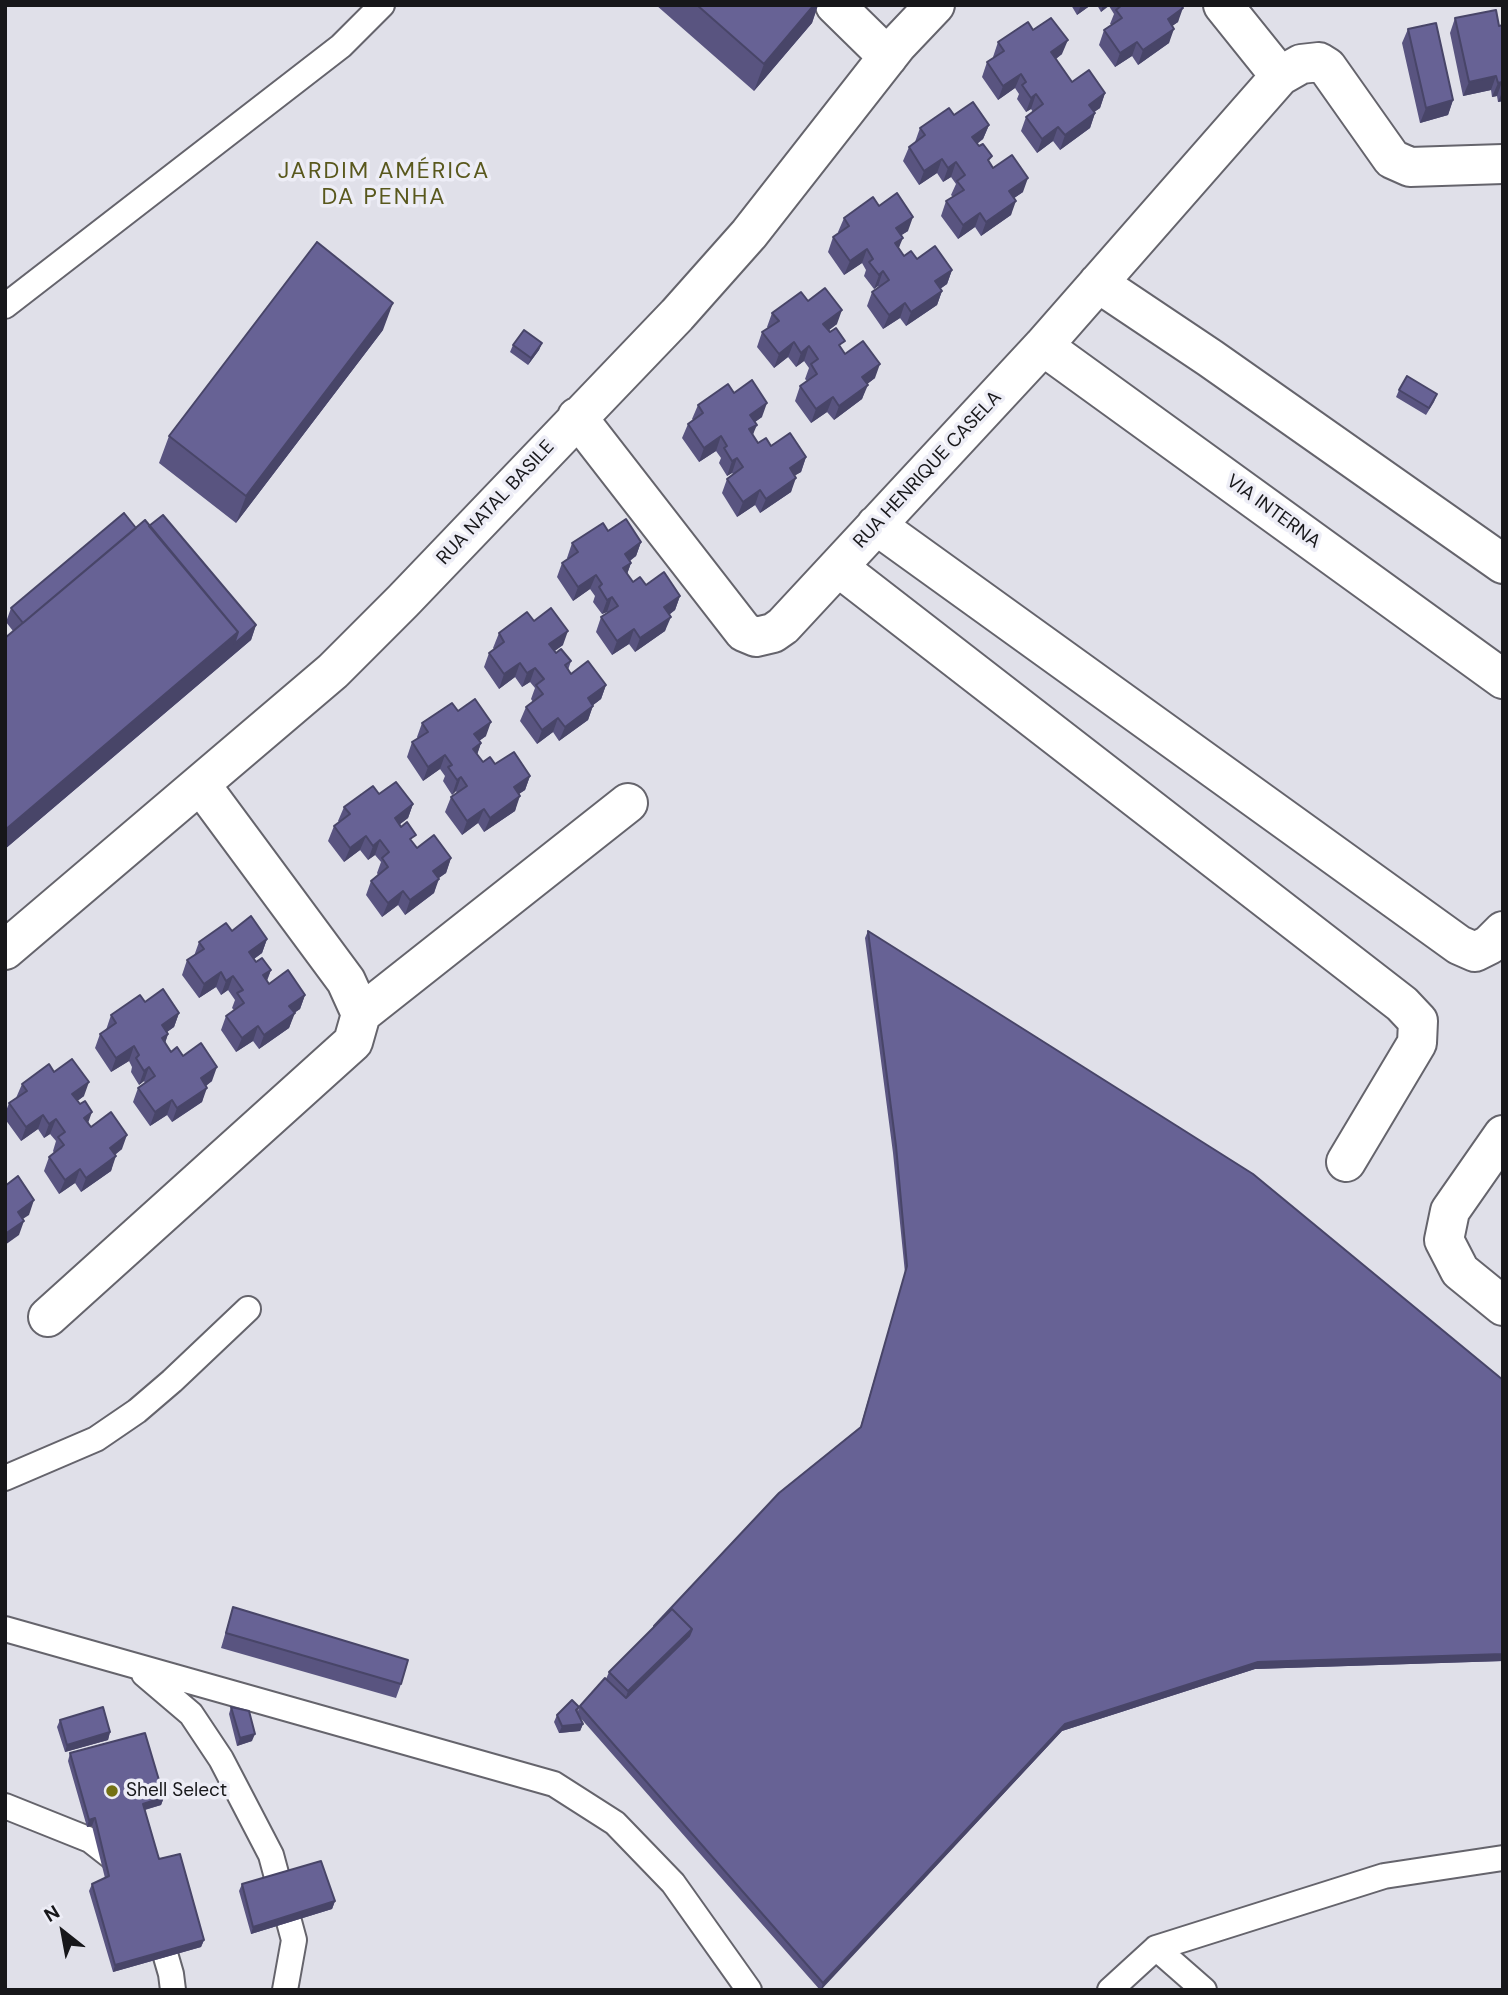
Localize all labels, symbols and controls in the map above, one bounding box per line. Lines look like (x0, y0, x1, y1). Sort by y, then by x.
district label: JARDIM AMÉRICA DA PENHA (280, 158, 488, 212)
street label: RUA HENRIQUE CASELA (849, 387, 1007, 553)
street label: RUA NATAL BASILE (432, 436, 560, 570)
street label: VIA INTERNA (1221, 470, 1325, 554)
place label: Shell Select (126, 1780, 227, 1802)
marker: Shell Select (104, 1783, 120, 1799)
north arrow (28, 1897, 98, 1967)
text: N (40, 1899, 64, 1928)

